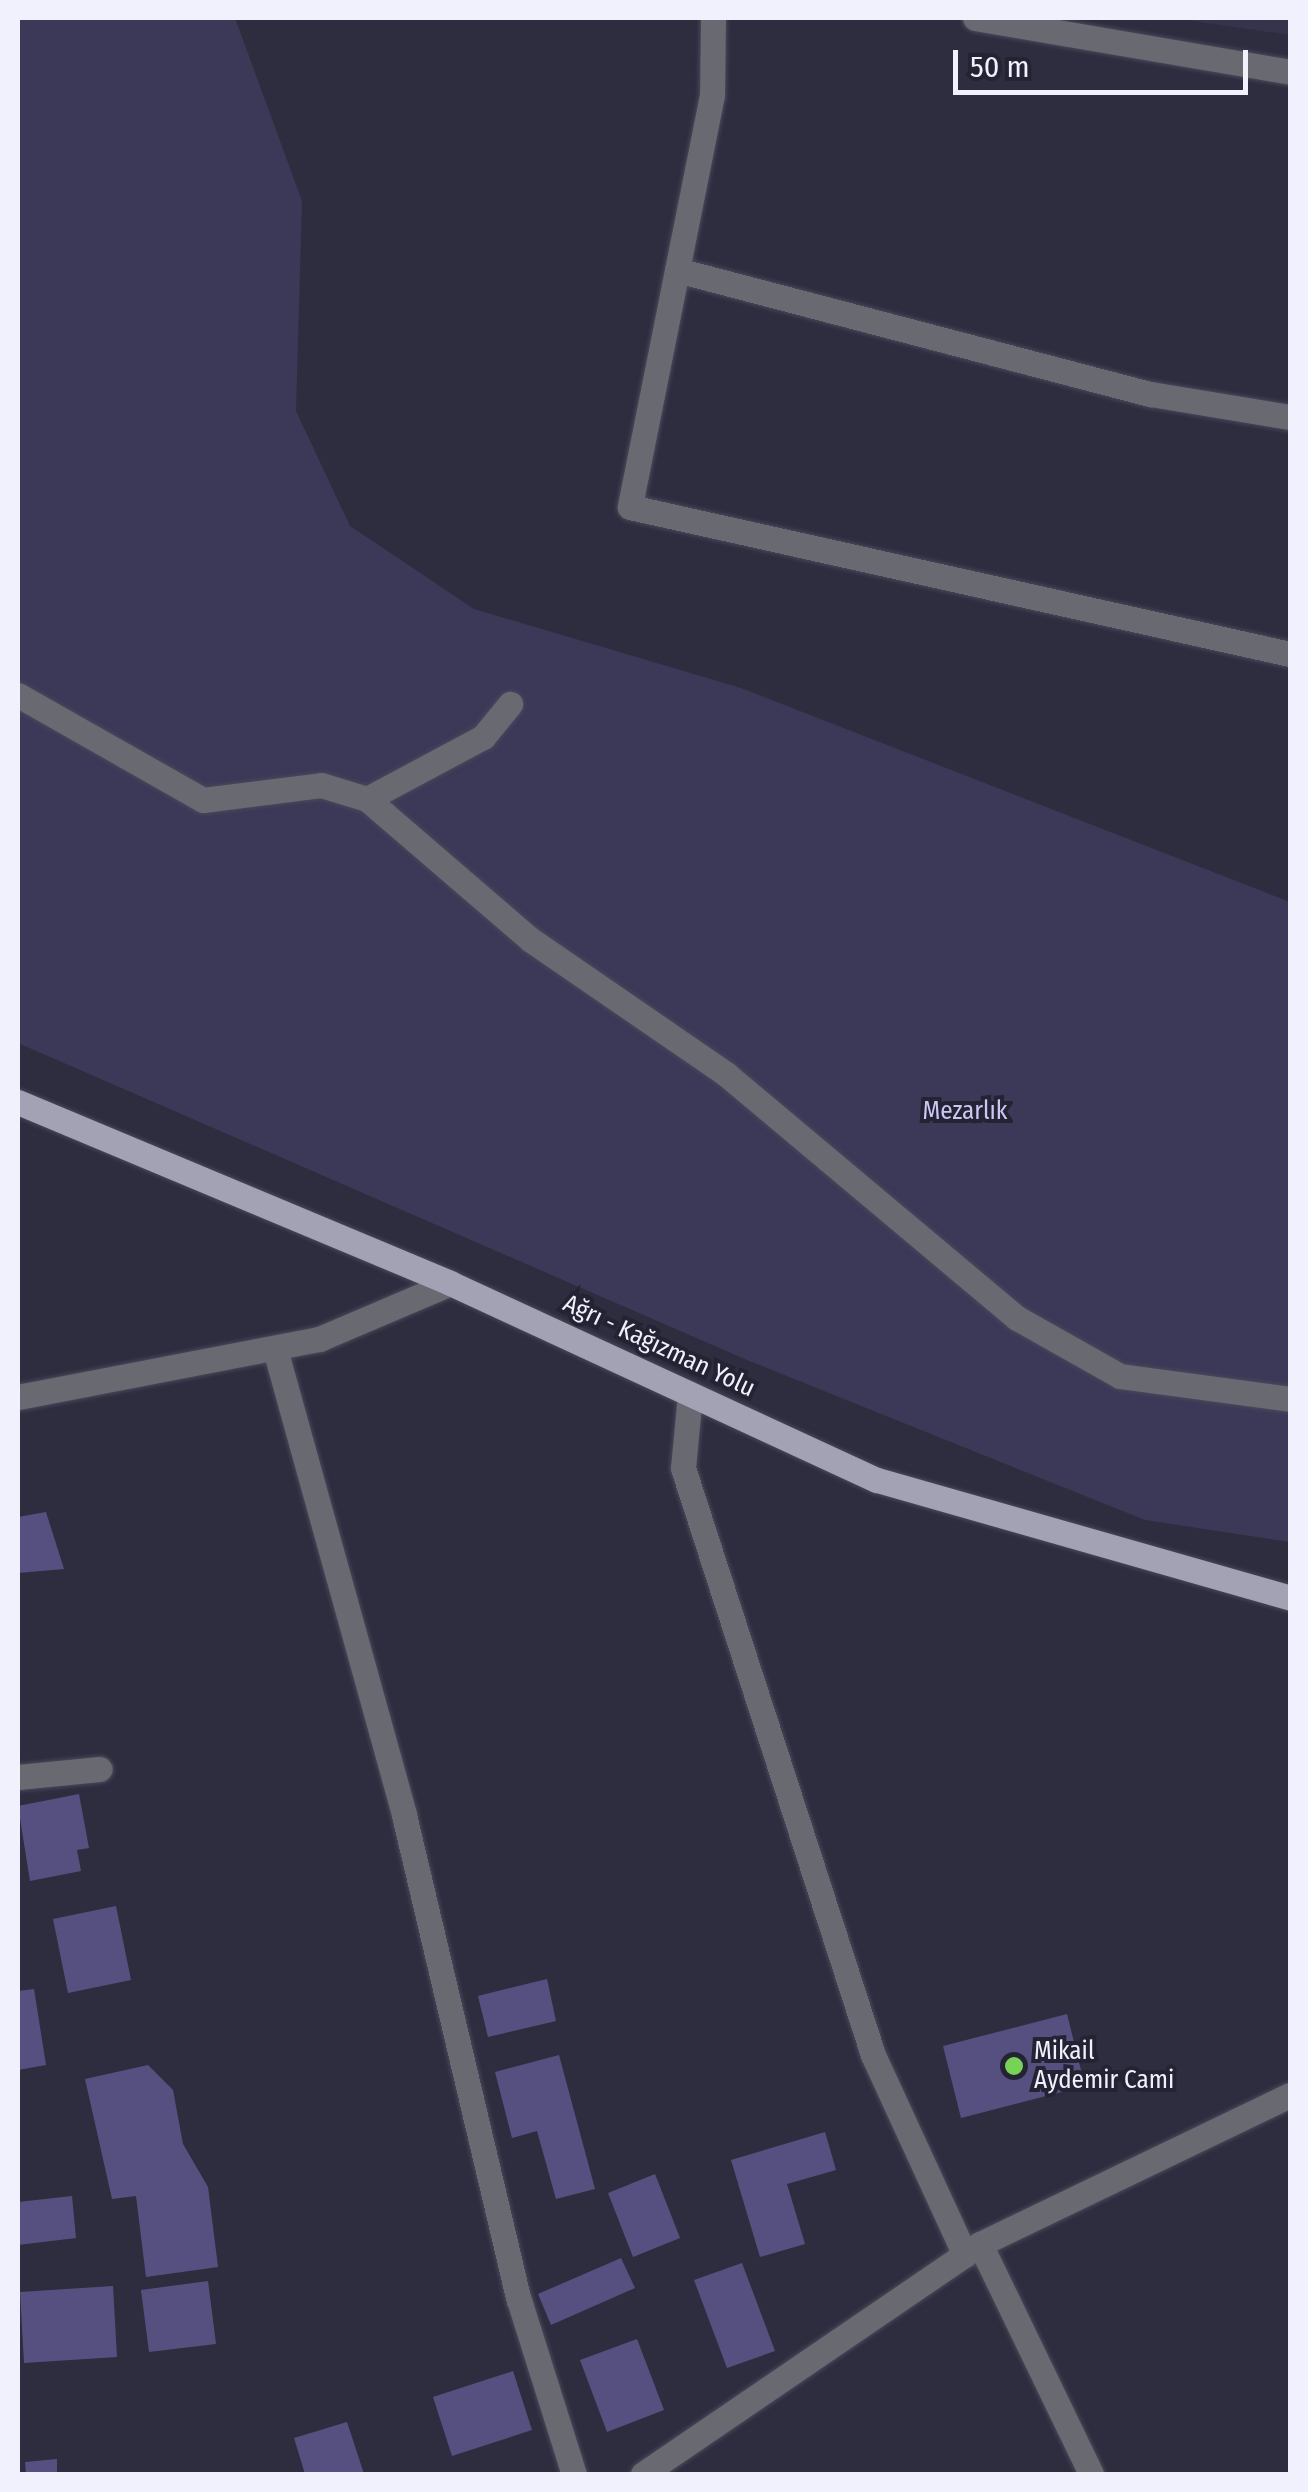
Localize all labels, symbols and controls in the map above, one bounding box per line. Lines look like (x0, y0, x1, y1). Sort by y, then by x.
scale bar (958, 30, 1253, 92)
text: 50 m (970, 49, 1030, 85)
park label: Mezarlık (922, 1096, 1008, 1126)
street label: Ağrı - Kağızman Yolu (558, 1288, 760, 1404)
place label: Mikail Aydemir Cami (1034, 2037, 1174, 2096)
marker: Mikail Aydemir Cami (1003, 2055, 1025, 2077)

